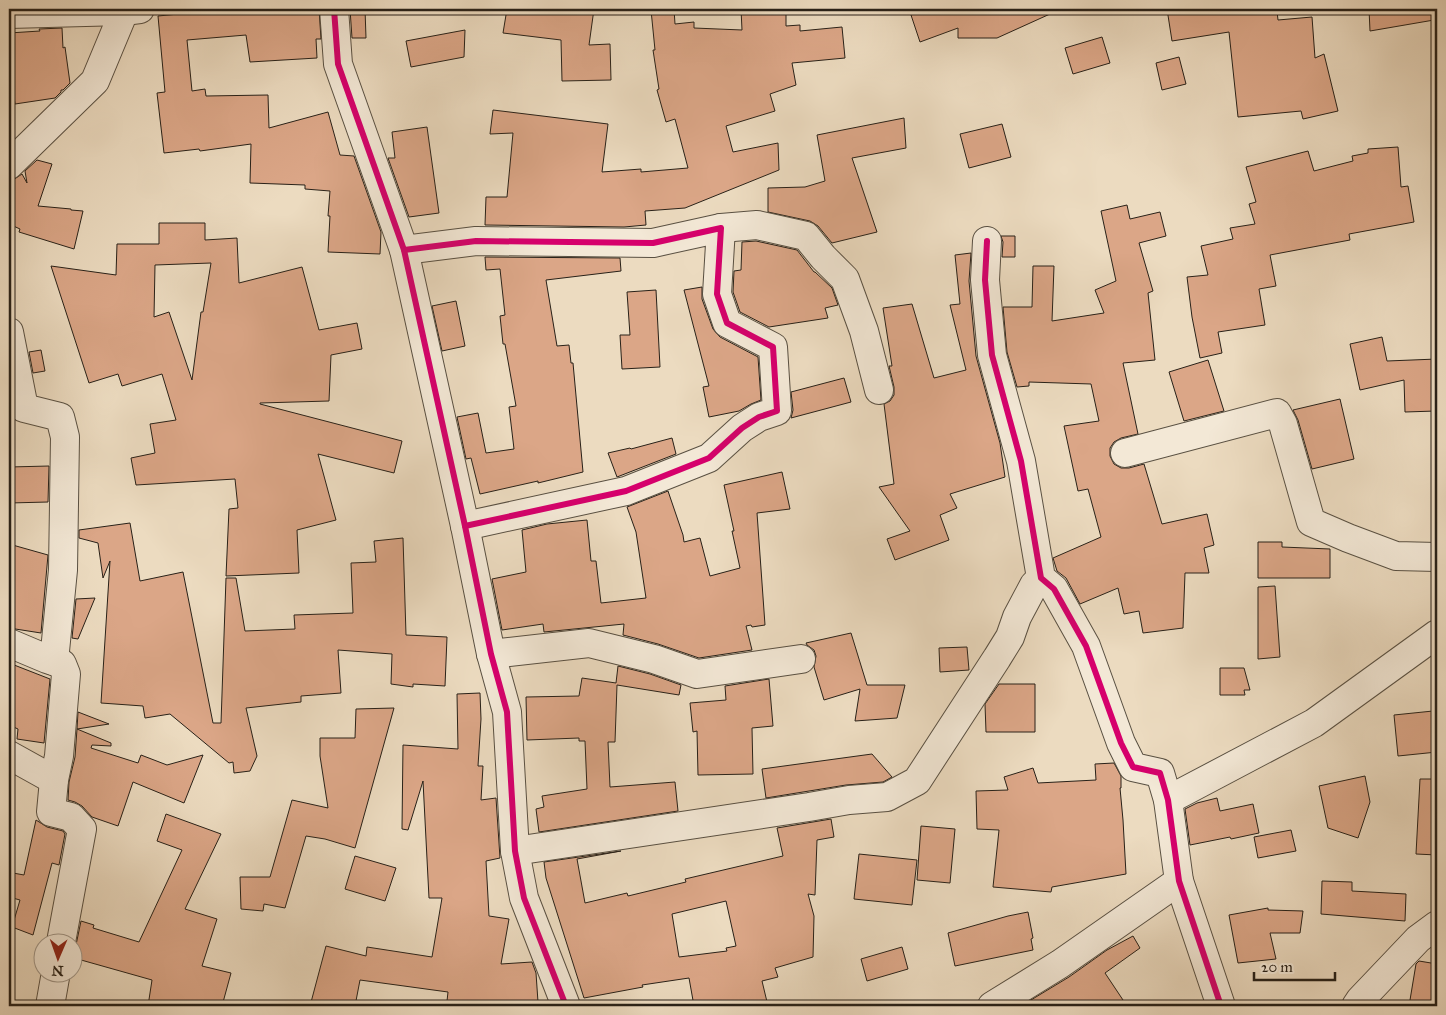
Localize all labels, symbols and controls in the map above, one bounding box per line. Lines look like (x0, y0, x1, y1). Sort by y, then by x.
north arrow (32, 932, 82, 982)
scale bar (1254, 950, 1335, 982)
text: 20 m (1261, 958, 1293, 976)
text: N (51, 962, 64, 979)

